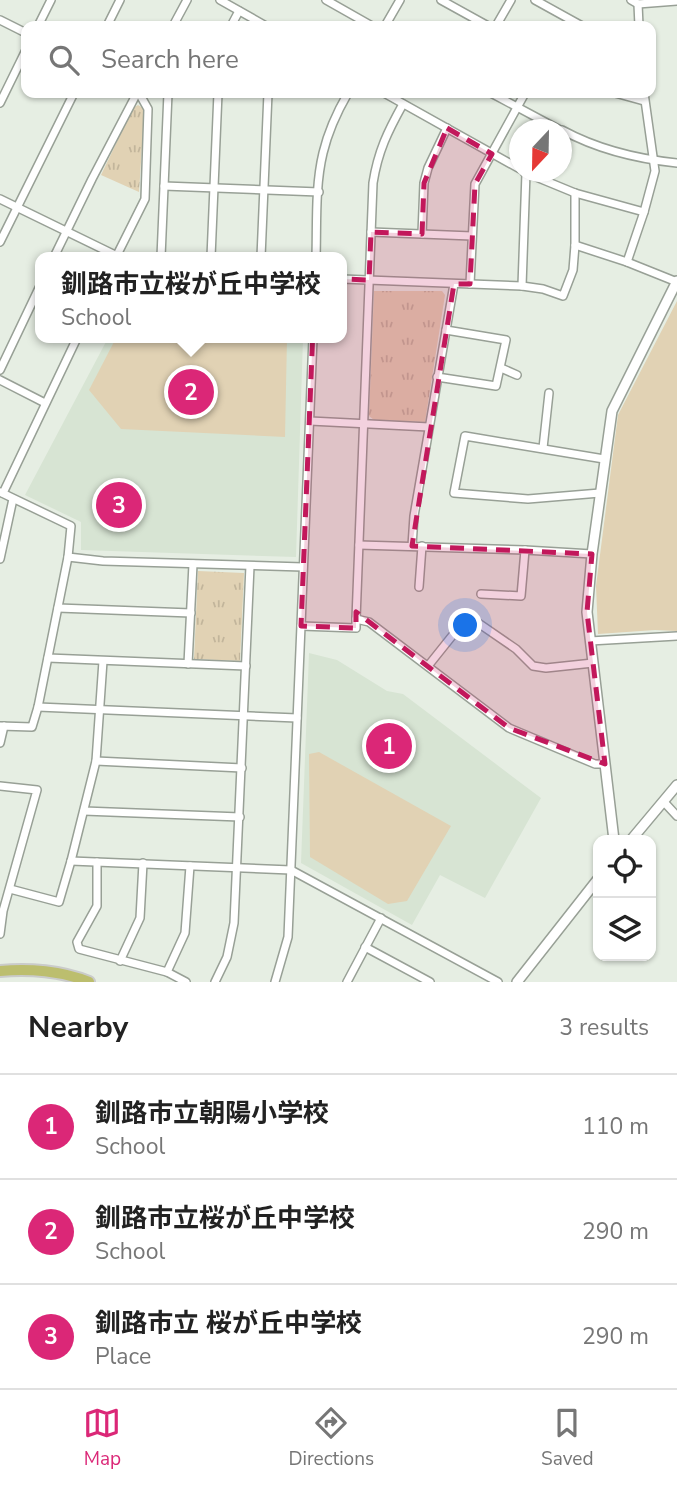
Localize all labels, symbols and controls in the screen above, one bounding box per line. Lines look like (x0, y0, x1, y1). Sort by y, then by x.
search box (21, 21, 656, 98)
icon: search (45, 41, 83, 79)
text: Search here (101, 42, 239, 77)
north arrow (509, 119, 572, 182)
popup (35, 252, 347, 343)
text: 釧路市立桜が丘中学校 (61, 267, 321, 302)
text: School (61, 302, 131, 333)
pin: 2 (168, 366, 214, 418)
pin: 3 (96, 479, 142, 531)
your location (448, 608, 482, 642)
pin: 1 (366, 720, 412, 772)
map controls (593, 835, 656, 961)
button: locate (593, 835, 656, 898)
button: layers (593, 898, 656, 961)
text: Nearby (28, 1007, 128, 1048)
text: 3 results (559, 1012, 649, 1043)
text: 釧路市立朝陽小学校 (95, 1096, 329, 1131)
text: 1 (44, 1111, 58, 1142)
text: 110 m (582, 1111, 649, 1142)
text: School (95, 1131, 165, 1162)
text: 釧路市立桜が丘中学校 (95, 1201, 355, 1236)
text: 2 (44, 1216, 58, 1247)
text: 290 m (582, 1216, 649, 1247)
text: School (95, 1236, 165, 1267)
text: 釧路市立 桜が丘中学校 (95, 1306, 362, 1341)
text: 3 (44, 1321, 58, 1352)
text: 290 m (582, 1321, 649, 1352)
text: Place (95, 1341, 151, 1372)
tab: Map (83, 1404, 121, 1472)
tab: Directions (288, 1404, 374, 1472)
tab: Saved (541, 1404, 594, 1472)

